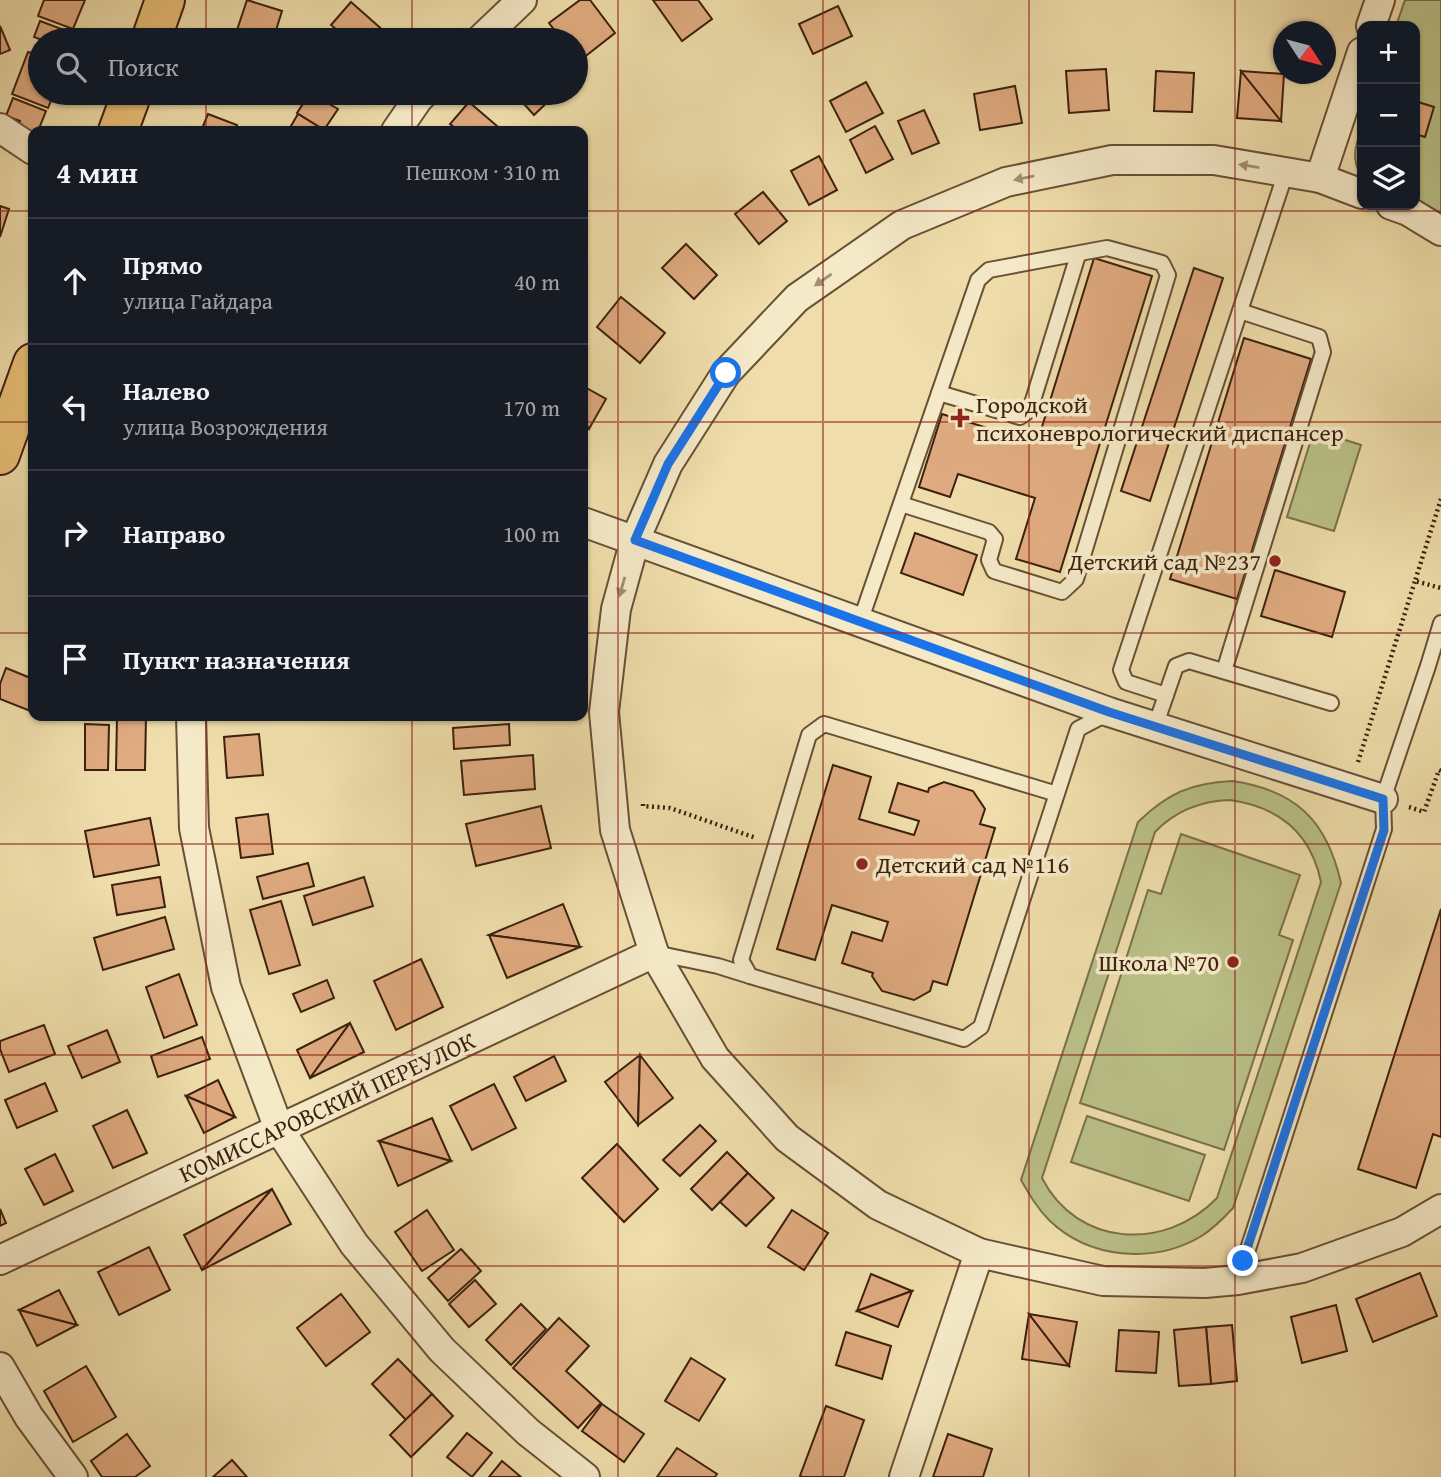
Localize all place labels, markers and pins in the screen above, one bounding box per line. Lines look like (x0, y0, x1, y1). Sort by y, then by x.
place label: Городской психоневрологический диспансер (976, 387, 1344, 450)
marker: Городской психоневрологический диспансер (950, 408, 970, 428)
place label: Детский сад №237 (1067, 544, 1261, 579)
marker: Детский сад №237 (1267, 553, 1283, 569)
place label: Детский сад №116 (875, 847, 1069, 882)
marker: Детский сад №116 (854, 856, 870, 872)
place label: Школа №70 (1098, 945, 1219, 980)
marker: Школа №70 (1225, 954, 1241, 970)

